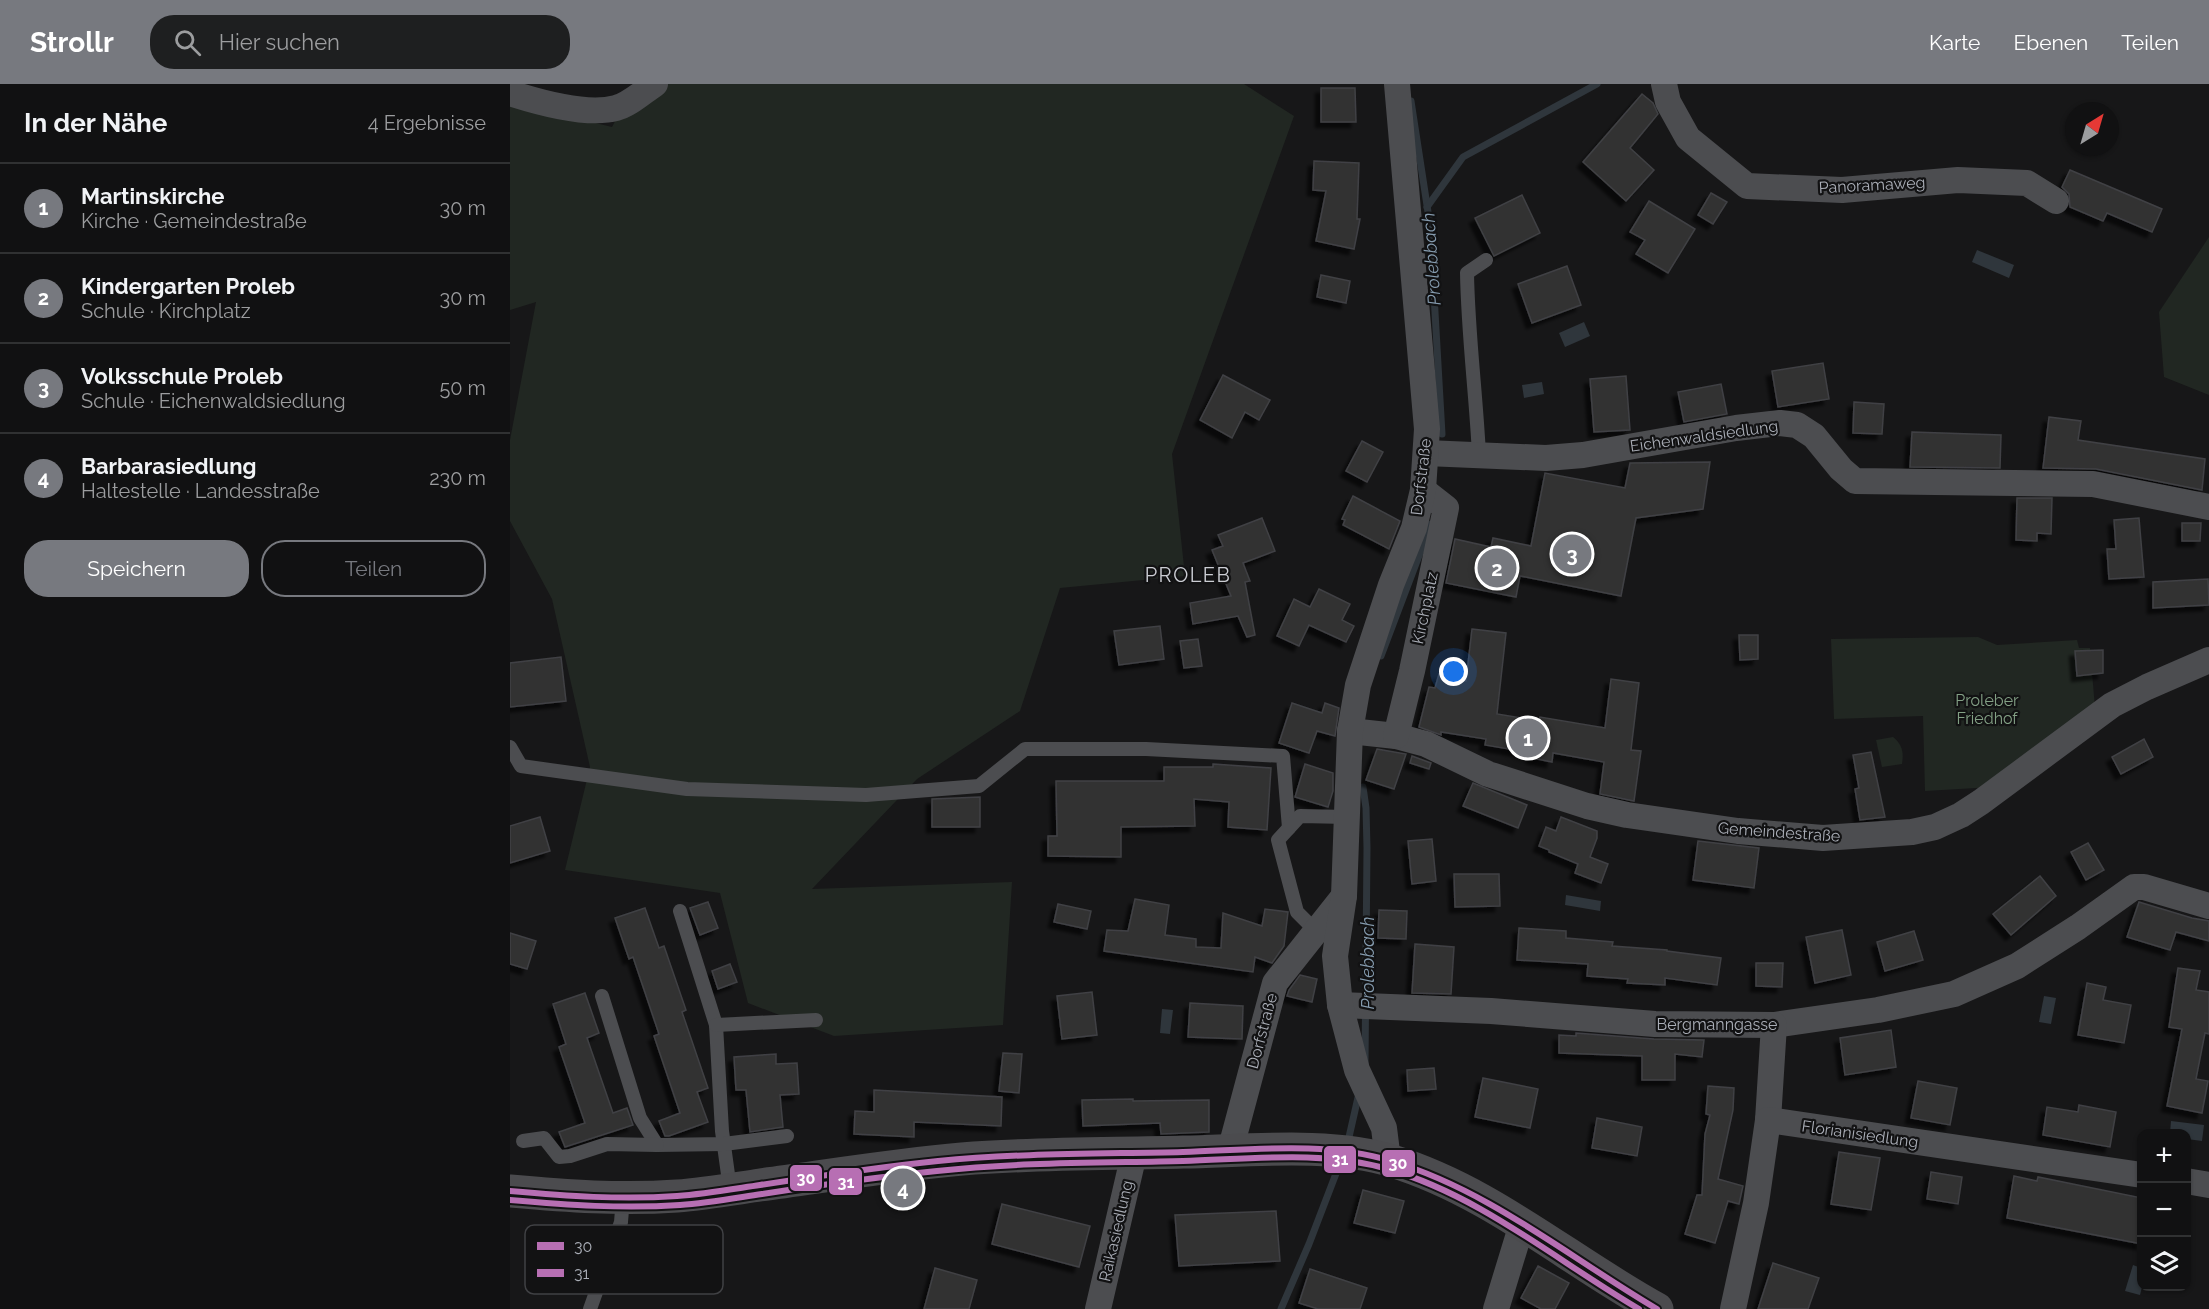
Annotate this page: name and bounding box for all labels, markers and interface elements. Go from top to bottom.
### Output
search box [150,15,570,69]
text: Strollr [30,26,114,59]
icon: search [171,26,204,59]
text: Hier suchen [219,29,340,55]
text: Karte [1929,30,1980,55]
text: Ebenen [2013,30,2088,55]
text: Teilen [2121,30,2179,55]
north arrow [2065,102,2119,156]
text: In der Nähe [24,108,167,138]
text: 4 Ergebnisse [368,111,486,135]
street label: Panoramaweg [1818,173,1926,197]
text: Martinskirche [81,183,224,209]
text: 1 [39,196,48,220]
text: 30 m [440,196,486,220]
text: Kirche · Gemeindestraße [81,209,307,233]
water label: Prolebbach [1417,212,1445,306]
text: Kindergarten Proleb [81,273,295,299]
text: 2 [38,286,49,310]
text: 30 m [440,286,486,310]
text: Schule · Kirchplatz [81,299,251,323]
text: Volksschule Proleb [81,363,283,389]
text: 3 [38,376,49,400]
text: 50 m [439,376,486,400]
text: Schule · Eichenwaldsiedlung [81,389,346,413]
street label: Eichenwaldsiedlung [1629,416,1779,456]
street label: Dorfstraße [1407,437,1435,517]
text: Barbarasiedlung [81,453,256,479]
text: 4 [38,466,49,490]
text: 230 m [429,466,486,490]
text: Haltestelle · Landesstraße [81,479,320,503]
pin: 3 [1552,532,1592,576]
button: Speichern [24,540,249,597]
button: Teilen [261,540,486,597]
pin: 2 [1478,546,1516,590]
district label: PROLEB [1145,563,1231,587]
street label: Kirchplatz [1408,570,1442,646]
your location [1439,657,1468,686]
park label: Proleber Friedhof [1955,691,2019,728]
pin: 1 [1508,716,1548,760]
street label: Gemeindestraße [1717,818,1841,846]
water label: Prolebbach [1357,917,1378,1009]
street label: Dorfstraße [1243,991,1281,1071]
street label: Bergmanngasse [1657,1015,1777,1034]
street label: Florianisiedlung [1800,1116,1920,1152]
map controls [2137,1129,2191,1291]
button: + [2137,1129,2191,1183]
line badge: 31 [1323,1145,1357,1174]
line badge: 30 [1381,1149,1416,1178]
text: 31 [1332,1150,1349,1169]
text: 30 [1389,1154,1408,1173]
line badge: 30 [789,1164,823,1192]
pin: 4 [884,1166,922,1210]
line badge: 31 [828,1167,863,1196]
text: 30 [797,1169,816,1188]
text: 31 [838,1173,855,1192]
street label: Raikasiedlung [1095,1179,1137,1283]
button: − [2137,1183,2191,1237]
legend [525,1225,723,1294]
text: 30 [574,1237,592,1256]
button: layers [2137,1237,2191,1291]
text: 31 [574,1264,590,1283]

